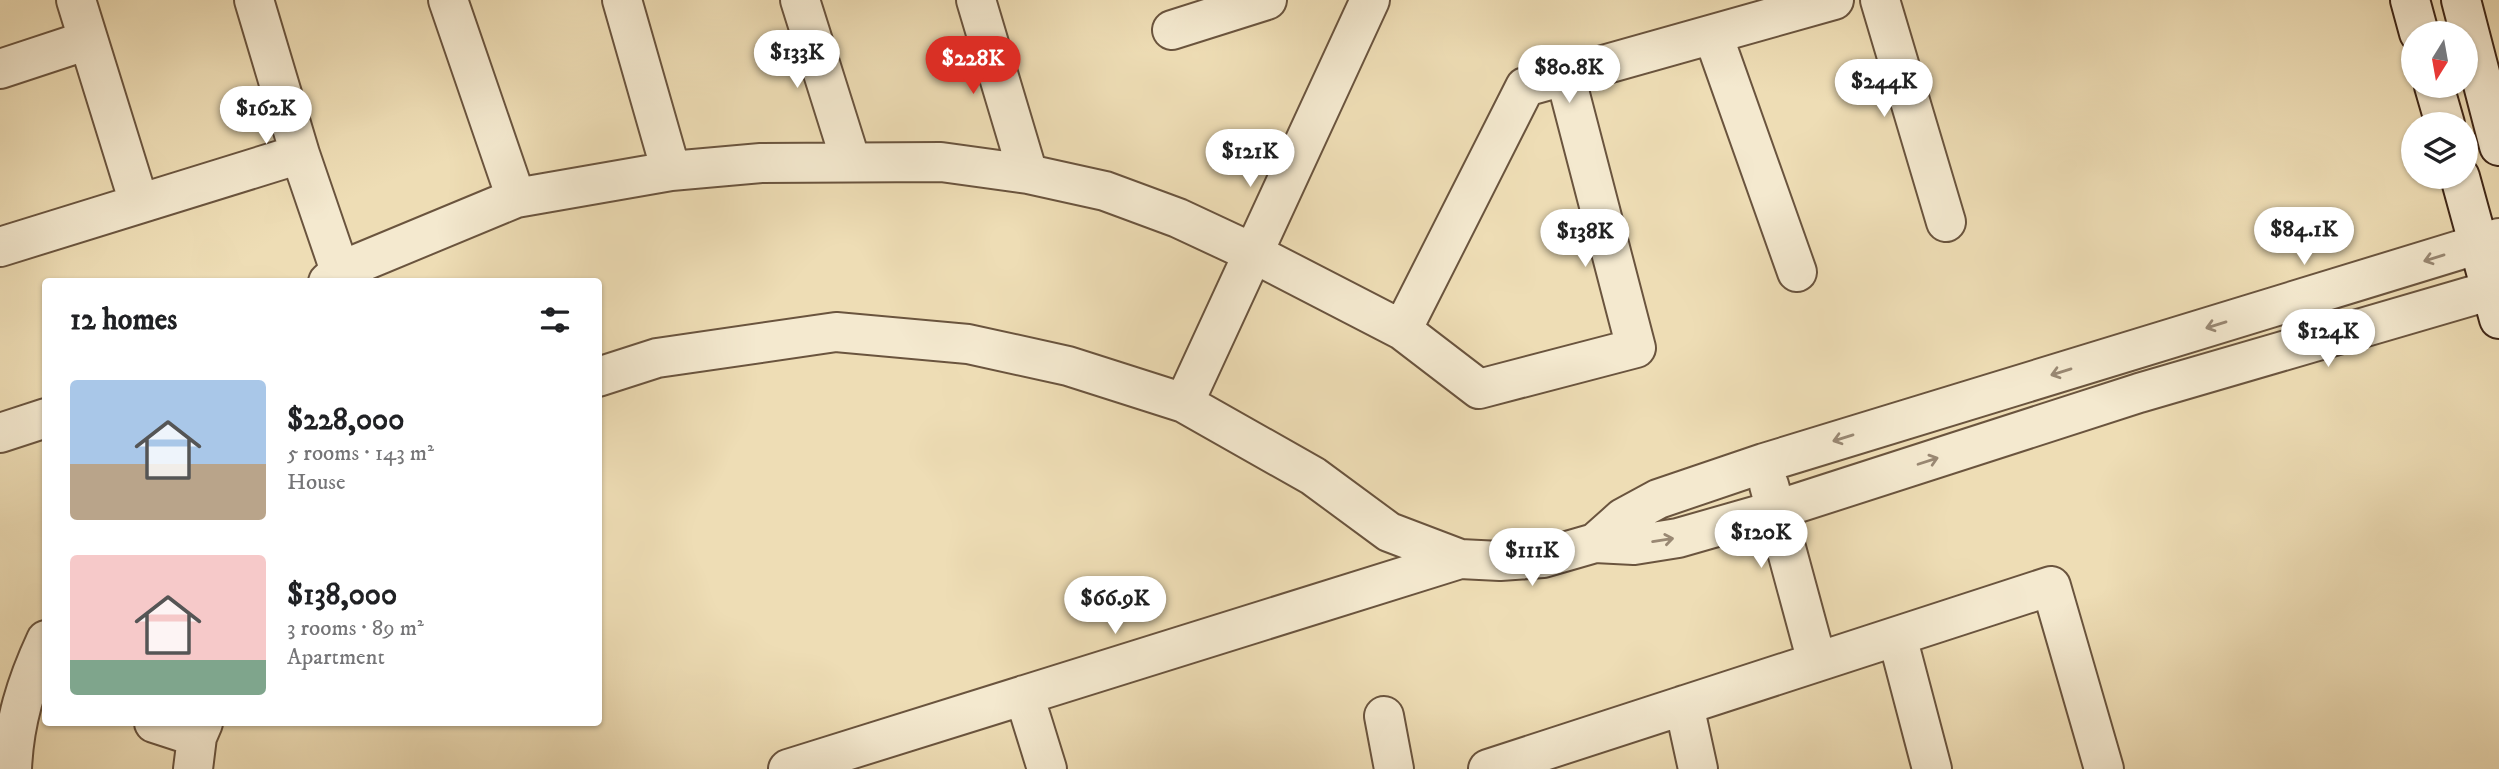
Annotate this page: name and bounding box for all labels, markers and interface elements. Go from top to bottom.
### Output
north arrow [2401,21,2478,98]
map controls [2401,21,2478,189]
pin: $133K [748,31,846,90]
pin: $228K [924,36,1022,96]
text: $133K [770,38,824,67]
text: $228K [942,44,1004,73]
pin: $80.8K [1512,46,1626,105]
text: $80.8K [1534,53,1604,82]
pin: $244K [1835,60,1933,119]
text: $244K [1851,67,1917,96]
pin: $162K [217,86,315,146]
text: $162K [236,94,296,123]
button: layers [2401,112,2478,189]
pin: $121K [1201,130,1299,189]
text: $121K [1222,137,1278,166]
pin: $84.1K [2247,208,2361,267]
pin: $138K [1536,210,1634,269]
text: $84.1K [2270,215,2338,244]
text: $138K [1556,217,1614,246]
one-way arrow [2423,253,2445,266]
icon: filters [536,301,574,339]
text: 12 homes [70,302,177,339]
pin: $124K [2279,310,2377,369]
text: $124K [2297,317,2359,346]
one-way arrow [2206,320,2228,332]
one-way arrow [2050,367,2072,380]
text: $228,000 [287,402,404,439]
icon: home [126,408,210,492]
one-way arrow [1833,433,1855,446]
text: 5 rooms · 143 m² [287,439,434,468]
one-way arrow [1916,454,1938,466]
text: House [287,468,345,497]
pin: $120K [1712,510,1810,570]
text: $120K [1731,518,1791,547]
pin: $111K [1483,528,1581,588]
one-way arrow [1651,534,1674,547]
text: $111K [1505,536,1559,565]
pin: $66.9K [1058,576,1172,636]
text: $138,000 [287,577,397,614]
icon: home [126,583,210,667]
text: $66.9K [1080,584,1150,613]
text: 3 rooms · 89 m² [287,614,424,643]
text: Apartment [287,643,385,672]

